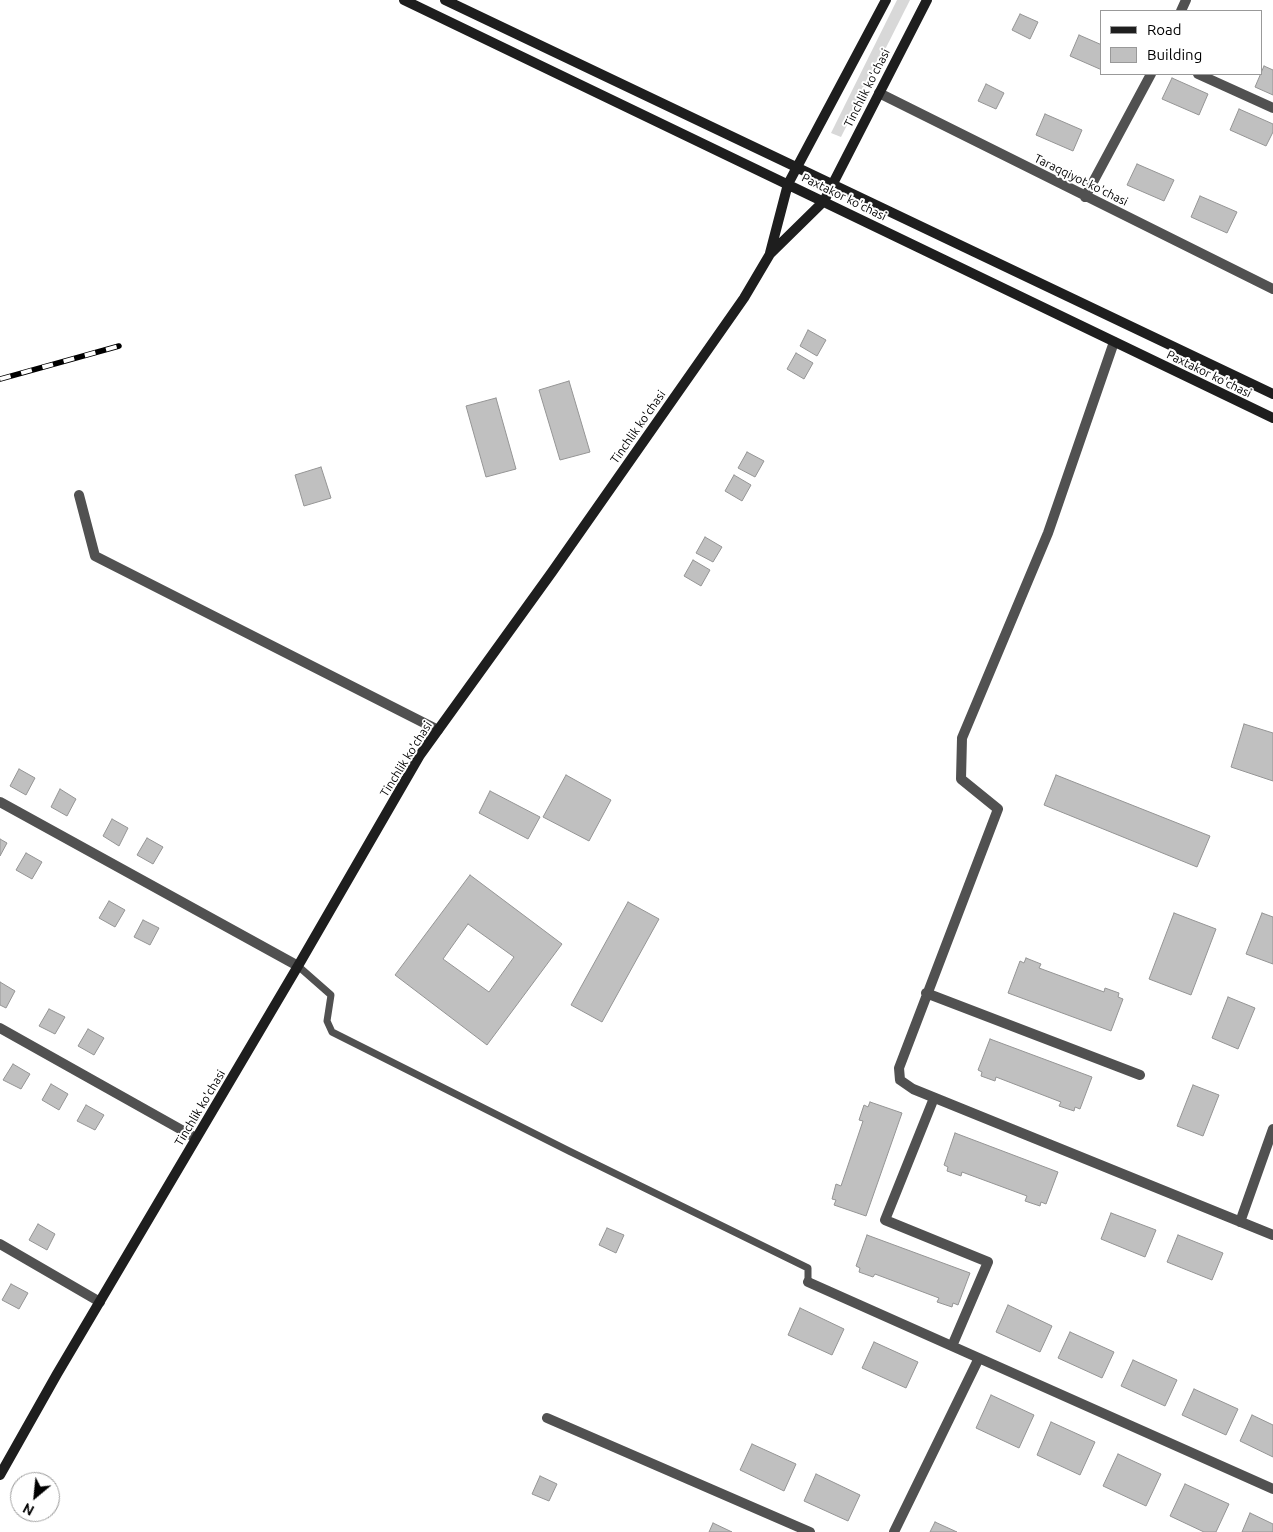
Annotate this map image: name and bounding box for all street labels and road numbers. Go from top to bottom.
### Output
street label: Tinchlik ko'chasi [841,46,893,130]
street label: Taraqqiyot ko'chasi [1032,151,1130,209]
street label: Paxtakor ko'chasi [799,170,889,224]
street label: Paxtakor ko'chasi [1164,347,1254,401]
street label: Tinchlik ko'chasi [607,388,669,466]
street label: Tinchlik ko'chasi [377,719,435,799]
street label: Tinchlik ko'chasi [172,1067,228,1149]

